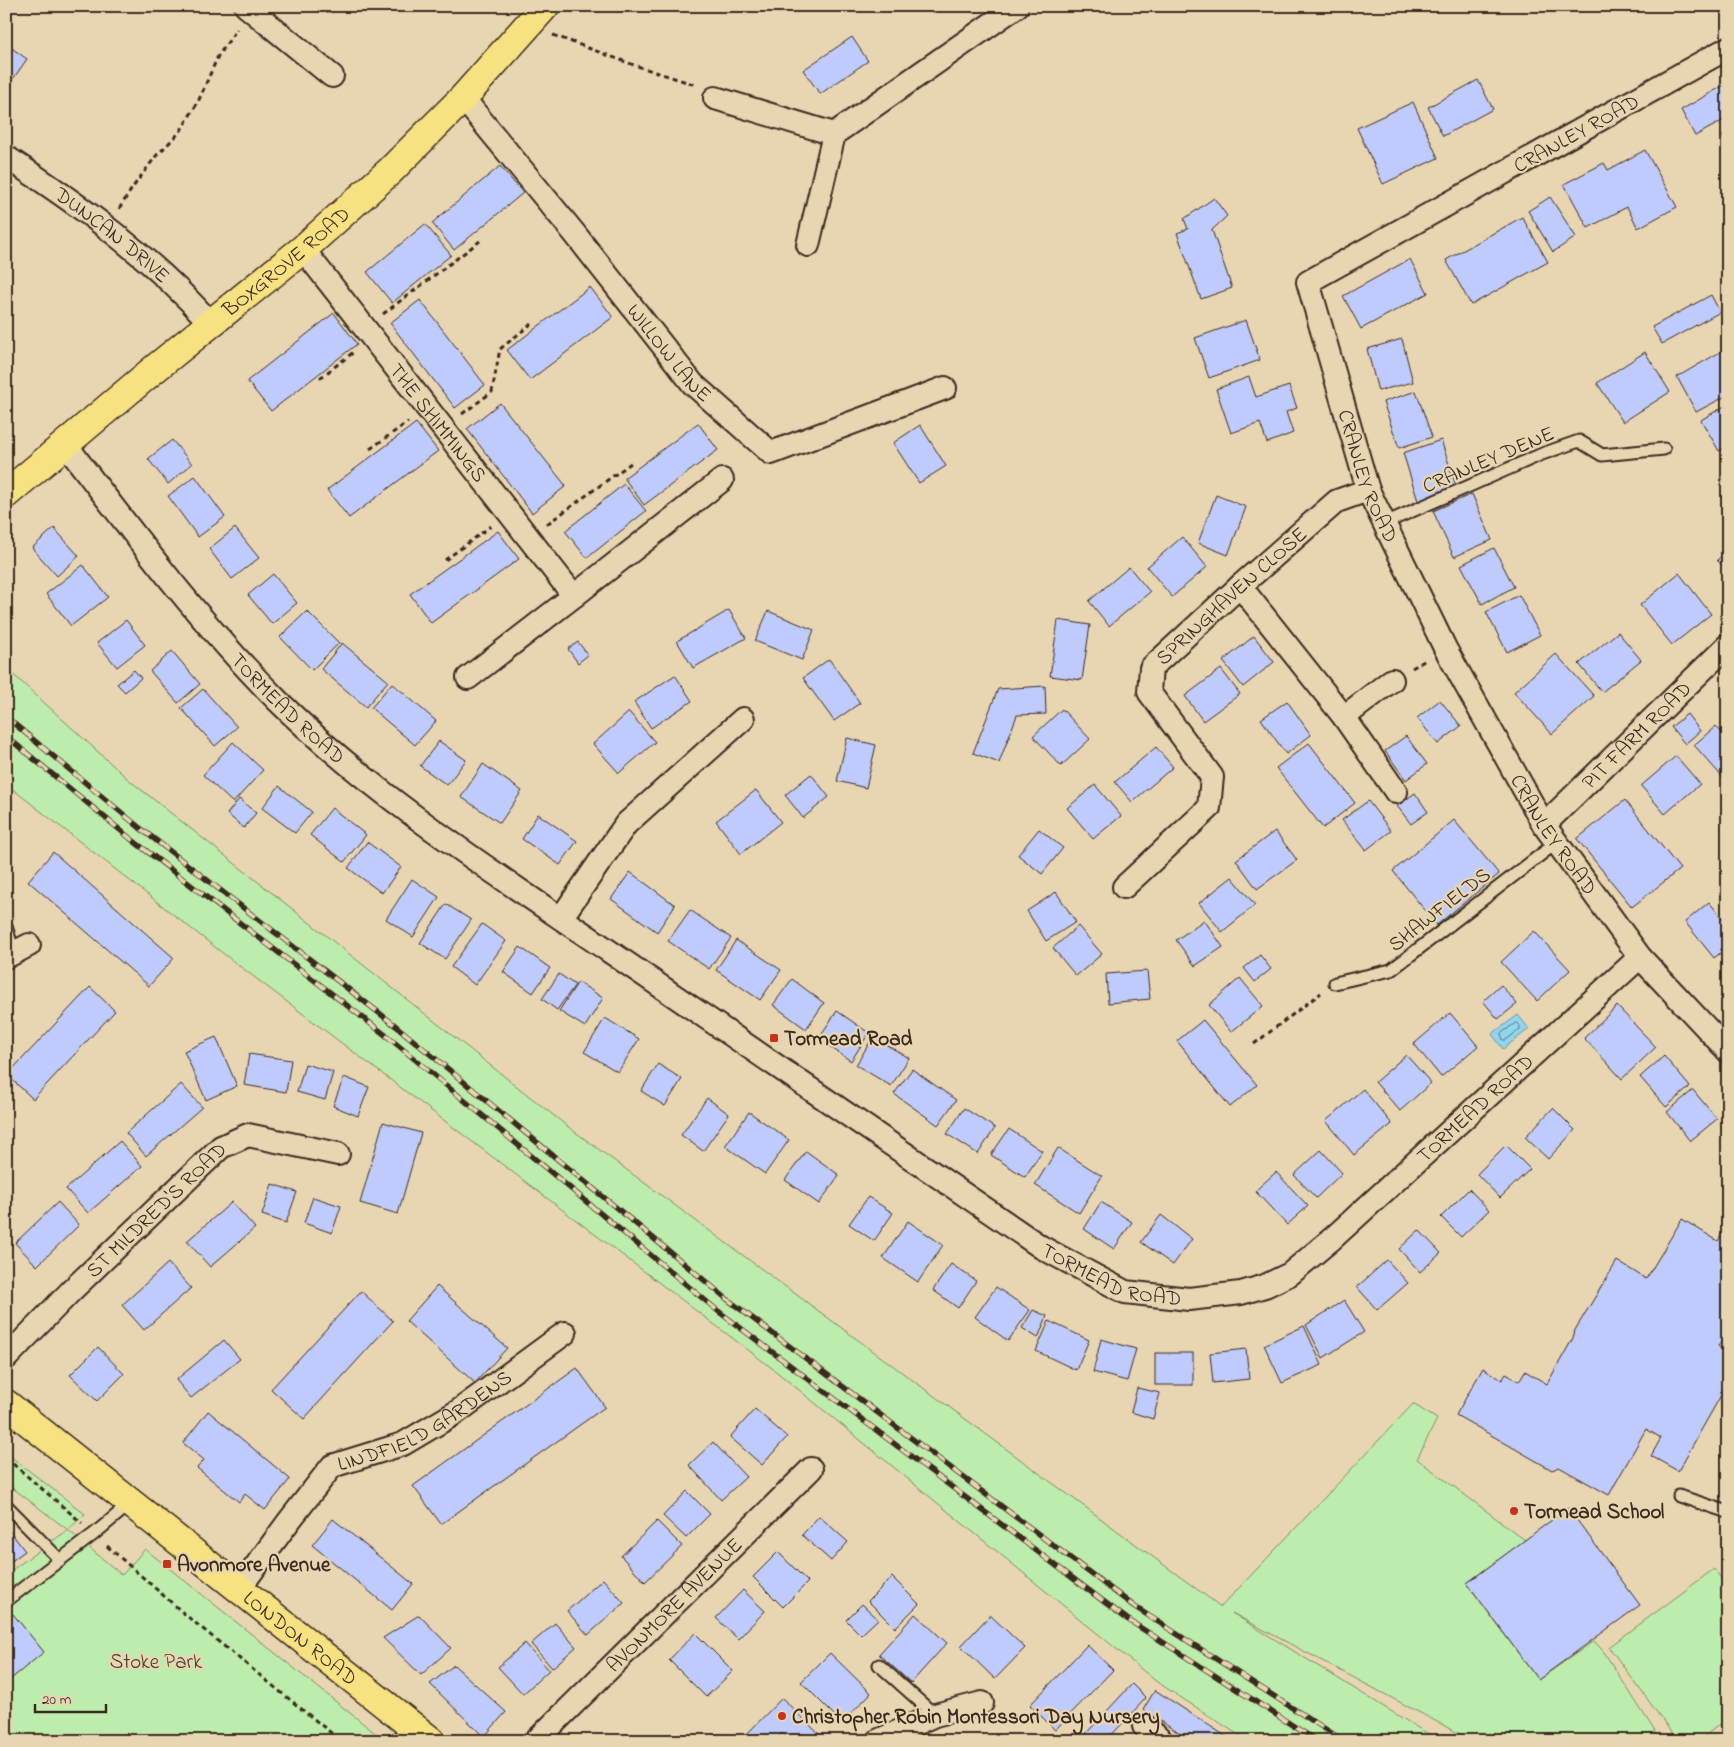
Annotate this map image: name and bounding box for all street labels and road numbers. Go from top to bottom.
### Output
street label: CRANLEY ROAD [1509,88,1645,182]
street label: DUNCAN DRIVE [47,180,176,291]
street label: BOXGROVE ROAD [216,201,358,326]
street label: WILLOW LANE [618,298,717,411]
street label: THE SHIMMINGS [381,358,493,490]
street label: CRANLEY ROAD [1329,407,1404,548]
street label: CRANLEY DENE [1418,420,1559,502]
street label: SPRINGHAVEN CLOSE [1150,521,1315,673]
street label: TORMEAD ROAD [223,647,351,772]
street label: PIT FARM ROAD [1576,675,1699,797]
street label: CRANLEY ROAD [1501,769,1603,902]
street label: SHAWFIELDS [1383,861,1498,960]
street label: TORMEAD ROAD [1411,1048,1541,1171]
street label: ST MILDRED'S ROAD [80,1136,234,1286]
street label: TORMEAD ROAD [1035,1237,1183,1315]
street label: LINDFIELD GARDENS [334,1364,519,1480]
street label: AVONMORE AVENUE [600,1532,750,1680]
street label: LONDON ROAD [236,1584,363,1694]

